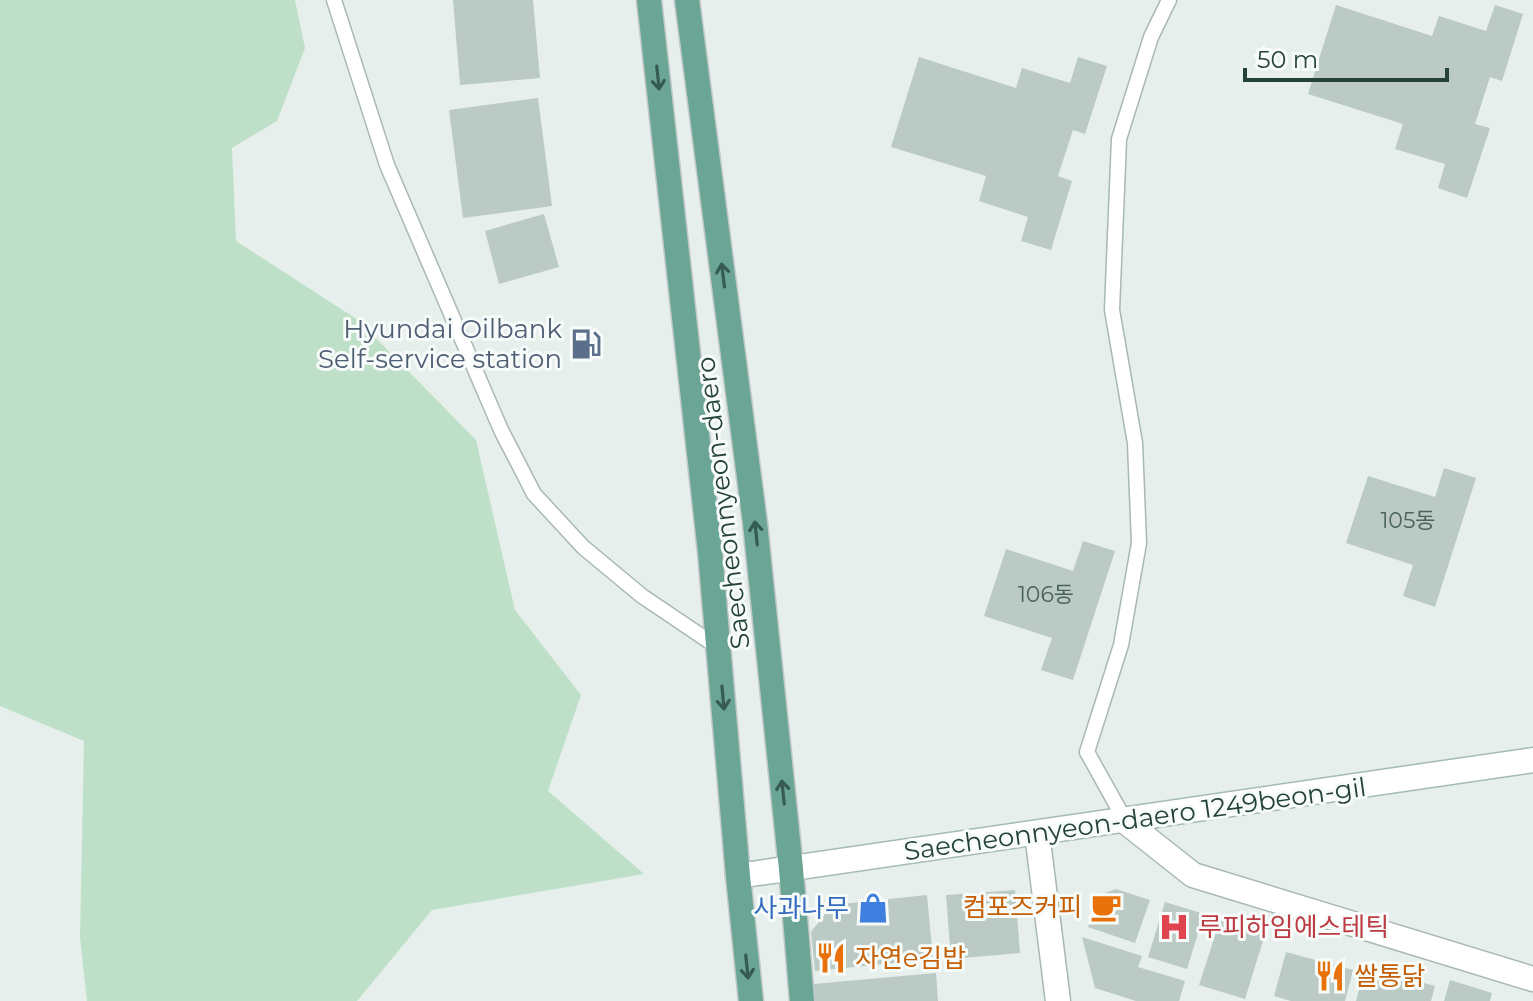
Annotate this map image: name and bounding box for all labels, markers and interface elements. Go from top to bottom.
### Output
scale bar [1245,32,1447,82]
text: 50 m [1257,45,1318,74]
one-way arrow [650,64,665,90]
one-way arrow [715,263,730,288]
place label: Hyundai Oilbank Self-service station [318,313,562,375]
fuel station icon: Hyundai Oilbank Self-service station [569,327,603,361]
street label: Saecheonnyeon-daero [689,355,757,651]
house number: 105동 [1380,507,1436,534]
one-way arrow [749,520,764,547]
house number: 106동 [1018,581,1074,608]
one-way arrow [716,684,731,711]
street label: Saecheonnyeon-daero 1249beon-gil [902,771,1368,867]
one-way arrow [776,779,791,806]
cafe icon: 컴포즈커피 [1089,890,1123,924]
shop icon: 사과나무 [856,891,890,925]
place label: 컴포즈커피 [962,891,1082,923]
place label: 사과나무 [753,892,849,924]
hospital icon: 루피하임에스테틱 [1157,910,1191,944]
place label: 루피하임에스테틱 [1198,911,1389,943]
restaurant icon: 자연e김밥 [814,941,848,975]
place label: 자연e김밥 [855,942,966,974]
one-way arrow [740,953,755,979]
restaurant icon: 쌀통닭 [1313,959,1347,993]
place label: 쌀통닭 [1354,960,1426,992]

